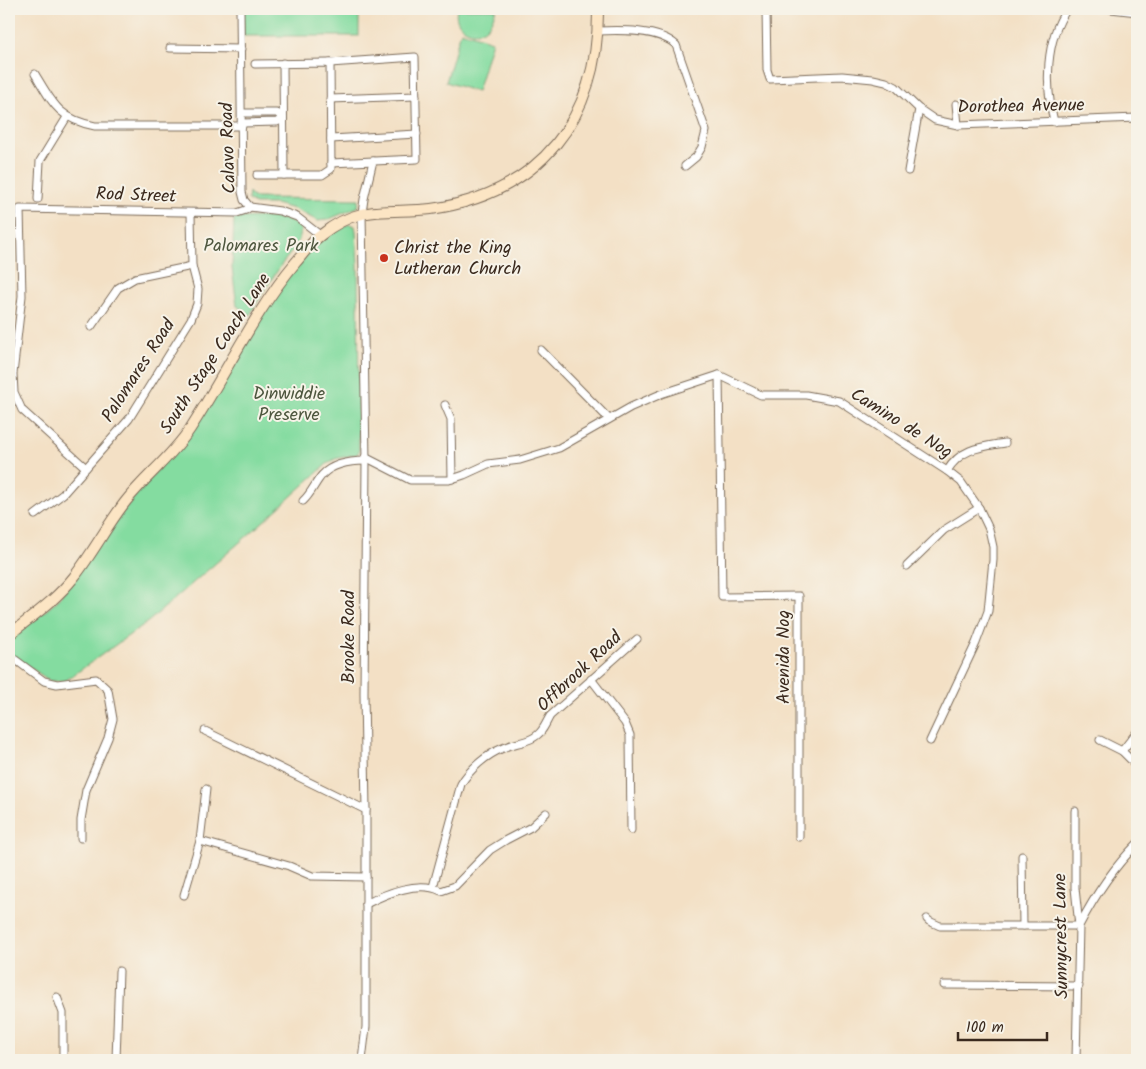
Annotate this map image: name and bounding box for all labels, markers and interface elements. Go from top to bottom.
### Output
street label: Dorothea Avenue [957,91,1085,123]
street label: Calavo Road [213,101,245,194]
street label: Rod Street [95,180,178,212]
park label: Palomares Park [203,232,319,261]
place label: Christ the King Lutheran Church [394,234,521,284]
marker: Christ the King Lutheran Church [378,252,390,264]
street label: South Stage Coach Lane [153,268,279,440]
street label: Palomares Road [95,313,184,429]
park label: Dinwiddie Preserve [253,380,325,430]
street label: Camino de Nog [844,381,958,467]
street label: Brooke Road [335,589,364,684]
street label: Avenida Nog [770,610,799,704]
street label: Offbrook Road [531,624,630,719]
street label: Sunnycrest Lane [1046,873,1078,999]
scale bar [958,1009,1047,1041]
text: 100 m [966,1016,1004,1040]

